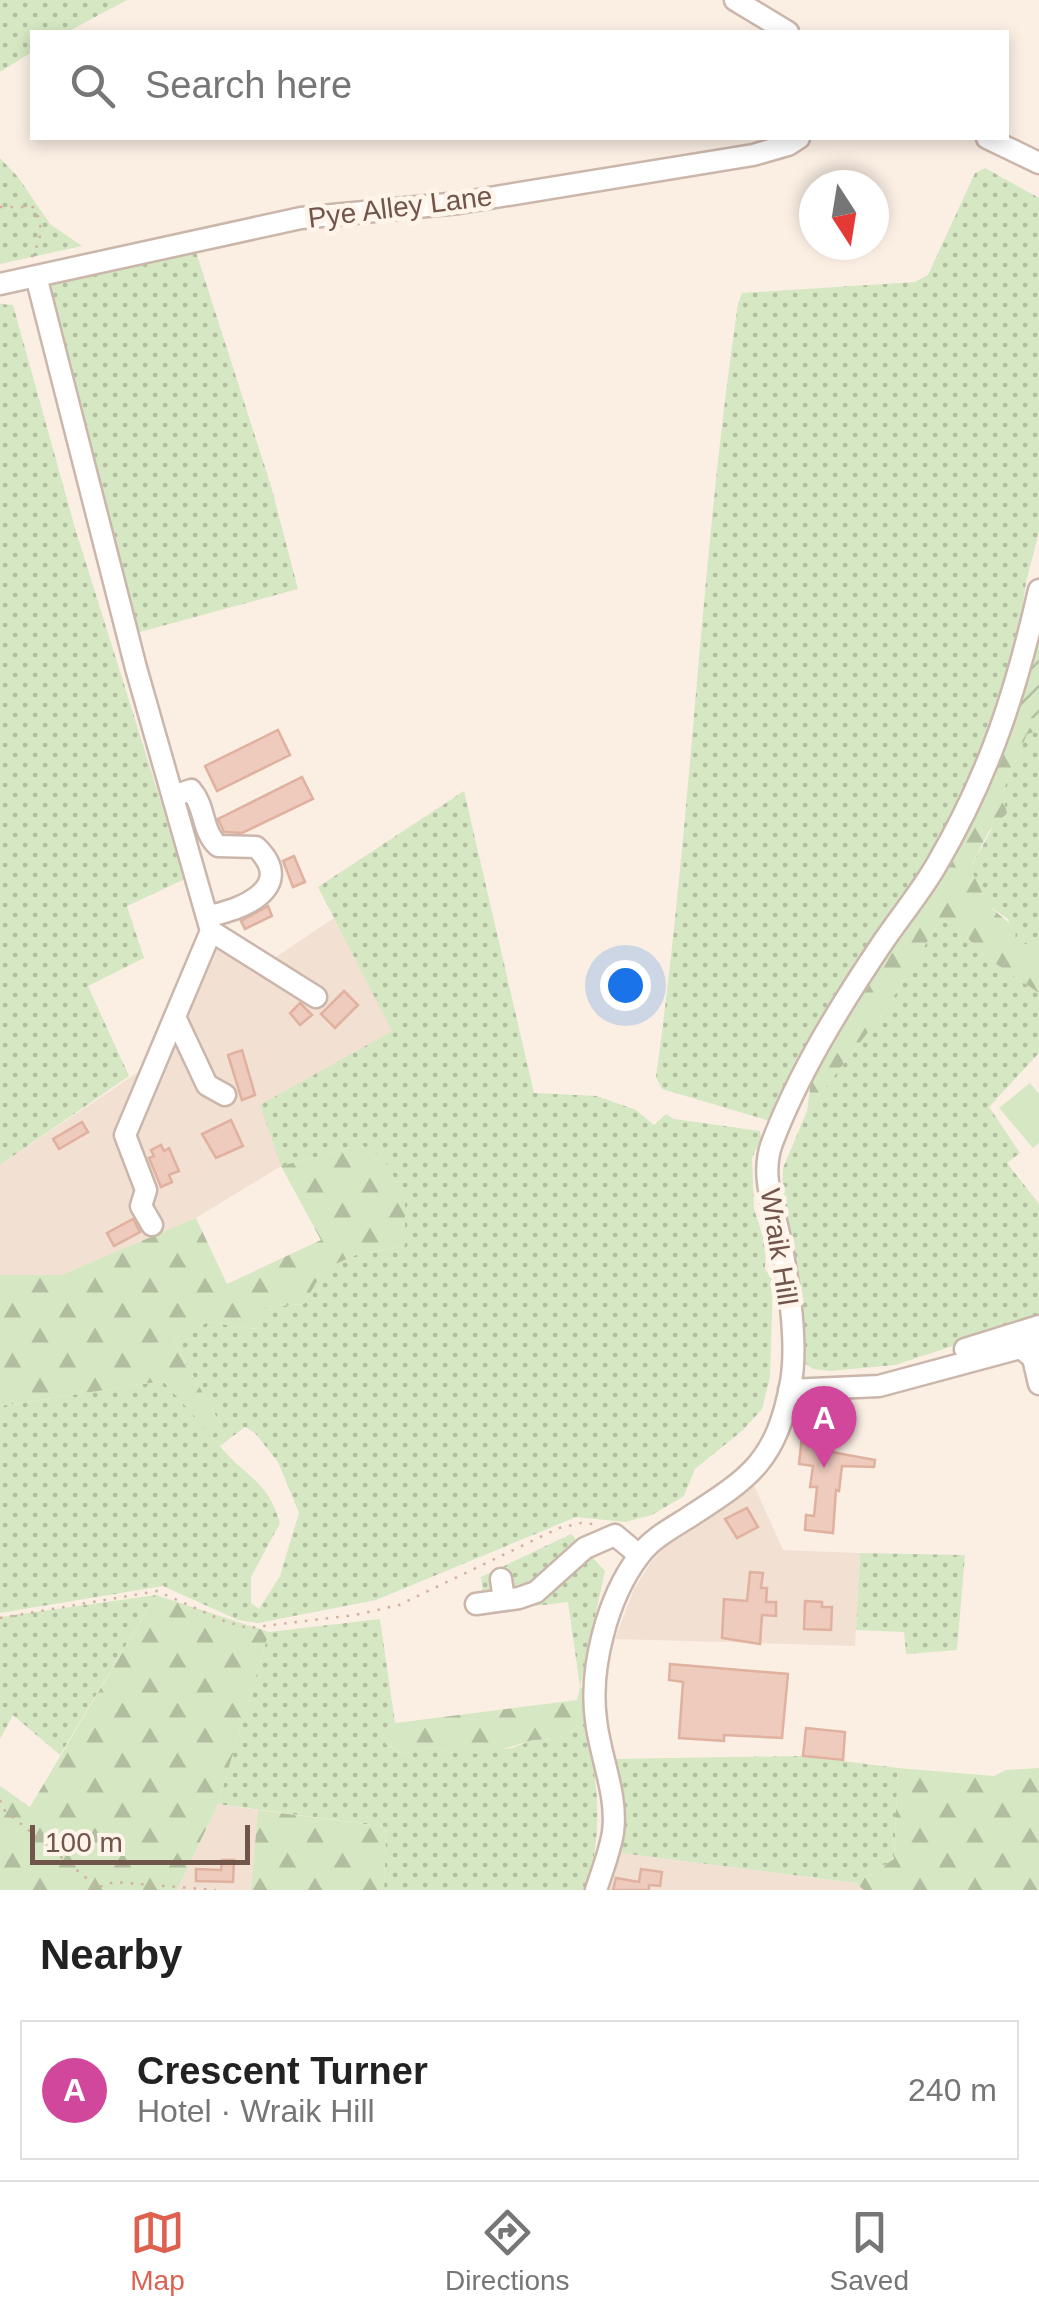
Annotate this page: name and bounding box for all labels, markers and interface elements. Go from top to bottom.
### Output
search box [30,30,1009,140]
icon: search [65,58,120,113]
text: Search here [145,64,352,106]
north arrow [799,170,889,260]
street label: Pye Alley Lane [306,180,494,234]
your location [600,960,651,1011]
street label: Wraik Hill [754,1186,804,1308]
pin: A [792,1386,856,1468]
scale bar [30,1820,250,1864]
text: 100 m [45,1827,123,1858]
text: Nearby [40,1931,182,1978]
text: Crescent Turner [137,2050,428,2092]
text: A [63,2072,86,2108]
text: 240 m [908,2072,997,2108]
text: Hotel · Wraik Hill [137,2093,375,2129]
tab: Map [130,2205,185,2297]
tab: Directions [445,2205,570,2297]
tab: Saved [830,2205,909,2297]

